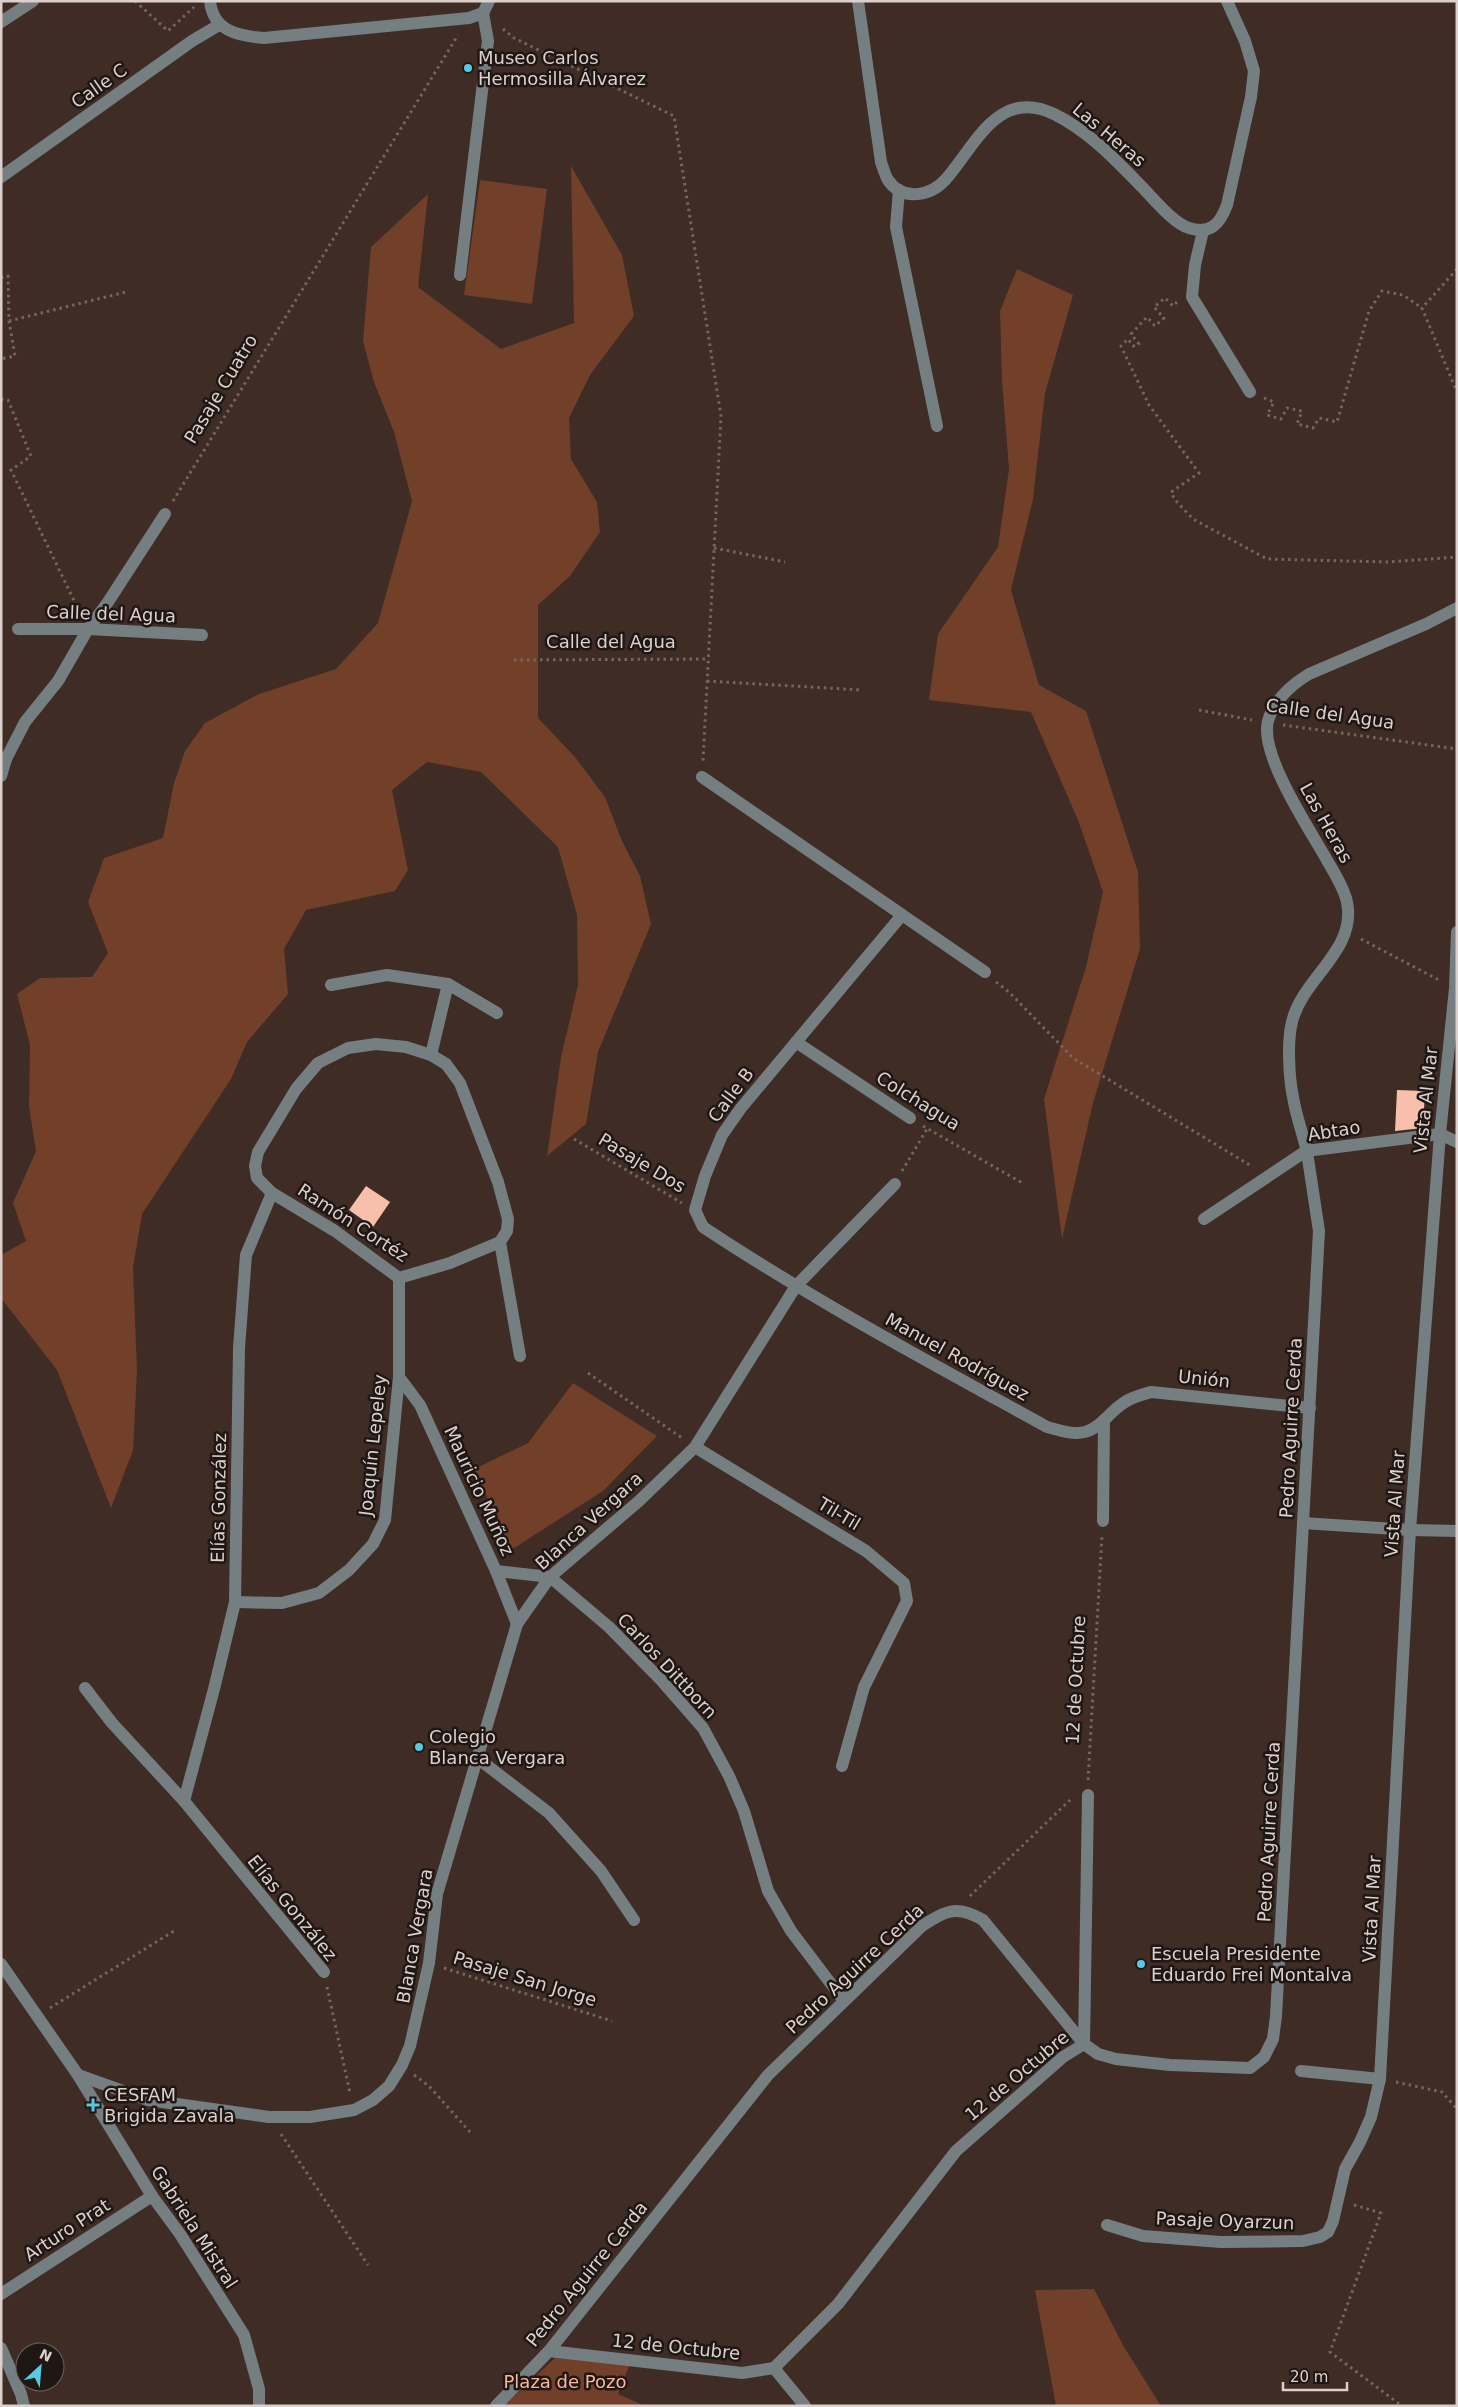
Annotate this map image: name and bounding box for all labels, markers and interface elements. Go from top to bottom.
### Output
place label: Museo Carlos Hermosilla Álvarez [478,47,646,89]
street label: Calle C [67,59,131,112]
marker: Museo Carlos Hermosilla Álvarez [462,62,474,74]
street label: Las Heras [1069,98,1150,171]
street label: Pasaje Cuatro [180,330,261,447]
street label: Calle del Agua [46,601,176,626]
street label: Calle del Agua [546,631,676,652]
street label: Calle del Agua [1264,694,1396,733]
street label: Las Heras [1296,779,1357,867]
street label: Vista Al Mar [1409,1045,1442,1154]
street label: Calle B [703,1063,758,1126]
street label: Colchagua [873,1067,964,1135]
street label: Abtao [1306,1116,1362,1145]
street label: Pasaje Dos [595,1128,689,1197]
street label: Ramón Cortéz [294,1179,412,1266]
street label: Manuel Rodríguez [882,1308,1033,1405]
street label: Pedro Aguirre Cerda [1275,1337,1306,1519]
street label: Unión [1177,1365,1231,1392]
street label: Joaquín Lepeley [355,1373,390,1518]
street label: Mauricio Muñoz [440,1423,519,1559]
street label: Elías González [207,1433,230,1563]
street label: Vista Al Mar [1380,1449,1409,1558]
street label: Blanca Vergara [531,1467,646,1574]
street label: Til-Til [813,1492,864,1534]
street label: Carlos Dittborn [613,1609,721,1723]
street label: 12 de Octubre [1062,1615,1089,1745]
place label: Colegio Blanca Vergara [429,1726,565,1768]
marker: Colegio Blanca Vergara [413,1741,425,1753]
street label: Pedro Aguirre Cerda [1253,1741,1284,1923]
street label: Elías González [243,1851,341,1965]
street label: Vista Al Mar [1358,1854,1385,1963]
street label: Blanca Vergara [392,1867,437,2005]
street label: Pedro Aguirre Cerda [781,1899,928,2038]
place label: Escuela Presidente Eduardo Frei Montalva [1151,1943,1352,1985]
street label: Pasaje San Jorge [451,1947,599,2010]
marker: Escuela Presidente Eduardo Frei Montalva [1135,1958,1147,1970]
street label: 12 de Octubre [961,2026,1073,2125]
place label: CESFAM Brigida Zavala [104,2084,234,2126]
marker: CESFAM Brigida Zavala [86,2098,100,2112]
street label: Gabriela Mistral [147,2161,242,2292]
street label: Arturo Prat [20,2194,114,2265]
street label: Pedro Aguirre Cerda [522,2197,652,2350]
street label: Pasaje Oyarzun [1155,2208,1295,2233]
street label: 12 de Octubre [611,2329,741,2364]
north arrow [15,2342,65,2392]
text: N [37,2346,54,2365]
scale bar [1283,2360,1347,2392]
text: 20 m [1290,2368,1328,2386]
park label: Plaza de Pozo [504,2371,627,2392]

